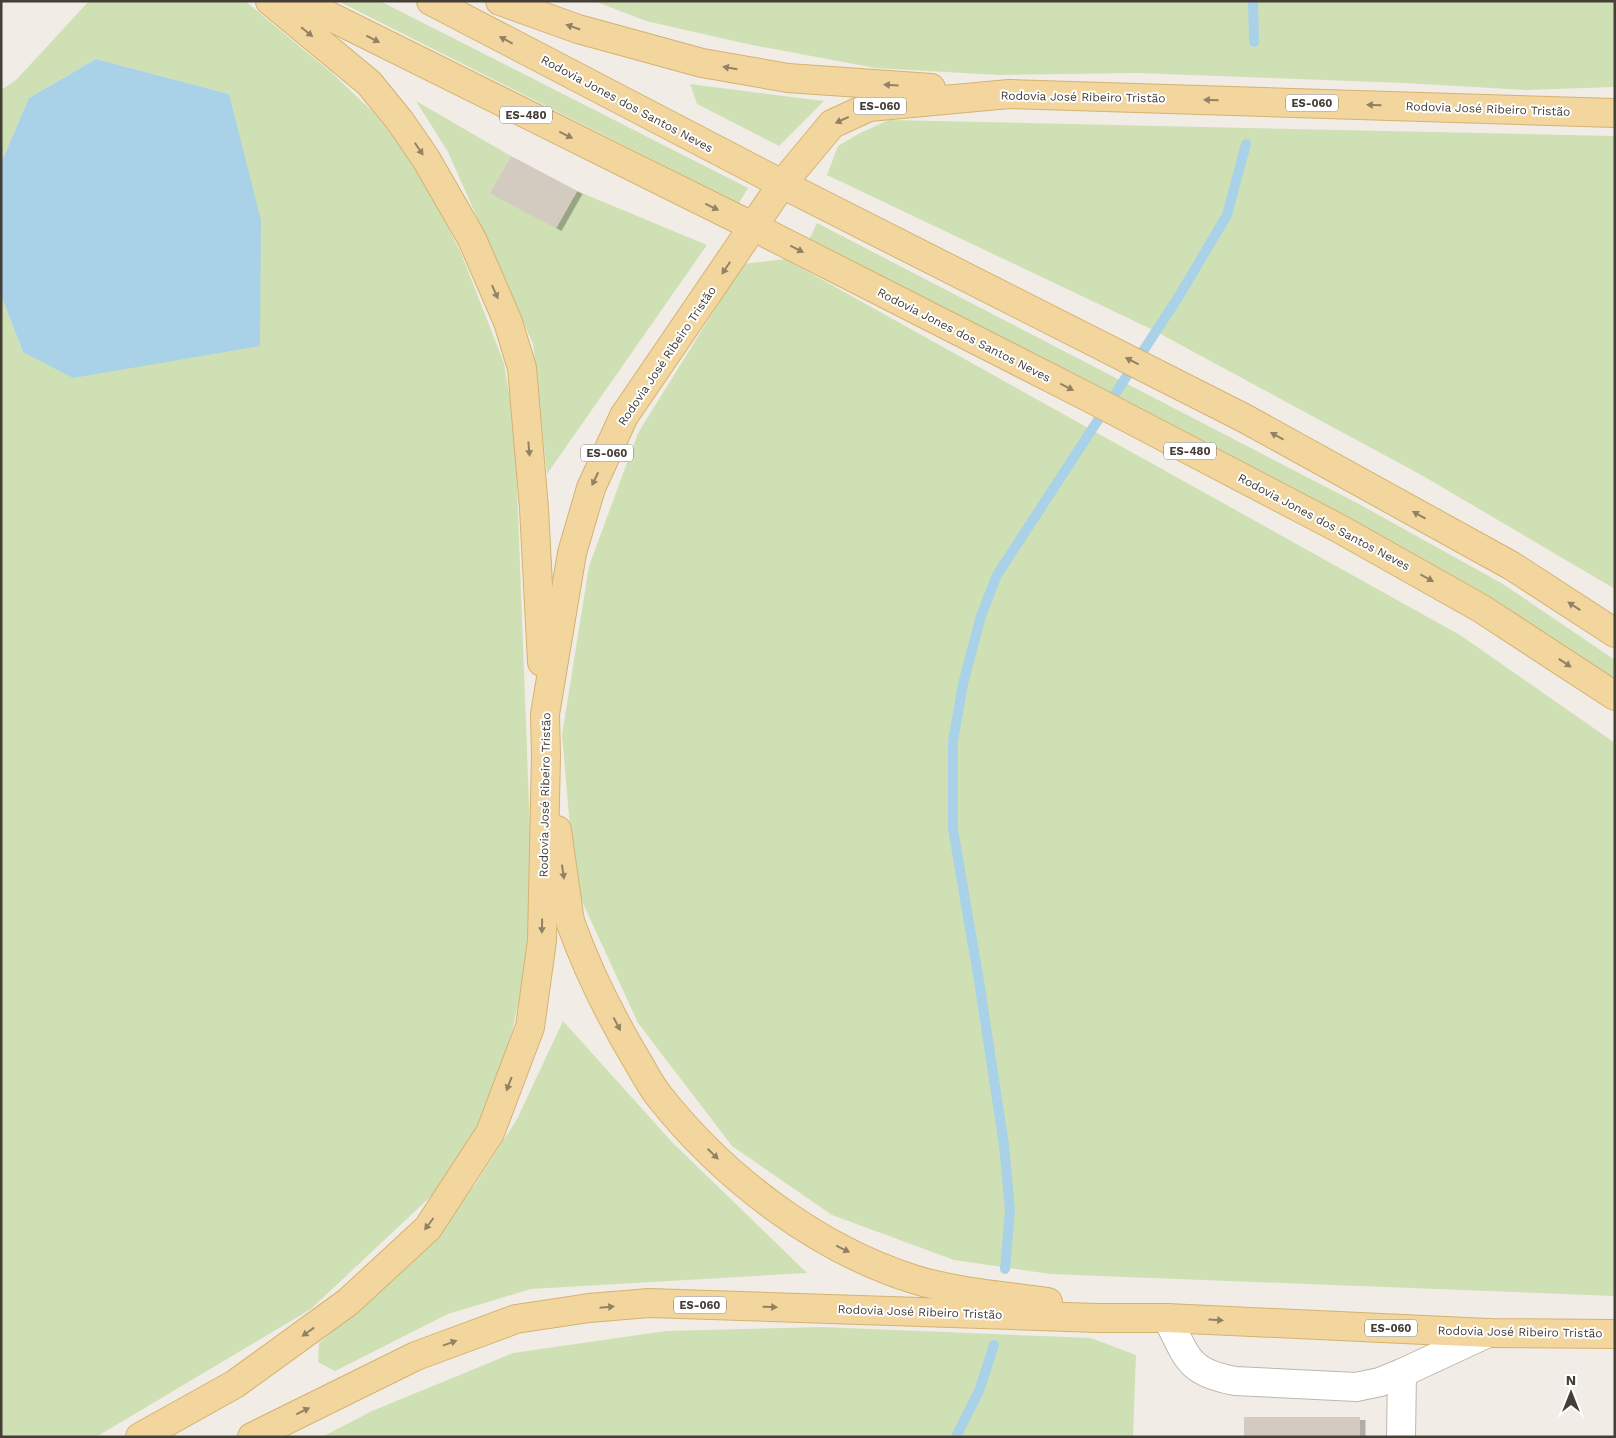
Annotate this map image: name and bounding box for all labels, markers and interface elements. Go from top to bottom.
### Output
one-way arrow [565,23,580,30]
one-way arrow [300,27,313,38]
one-way arrow [366,35,380,43]
one-way arrow [499,36,513,44]
street label: Rodovia Jones dos Santos Neves [539,53,715,155]
one-way arrow [721,63,737,71]
one-way arrow [883,81,899,89]
street label: Rodovia José Ribeiro Tristão [1000,89,1166,105]
road number: ES-060 [1286,95,1338,112]
one-way arrow [1203,96,1219,104]
road number: ES-060 [854,98,906,114]
street label: Rodovia José Ribeiro Tristão [1405,99,1571,119]
one-way arrow [1365,101,1381,109]
road number: ES-480 [500,106,552,124]
one-way arrow [835,116,849,124]
one-way arrow [559,131,573,139]
one-way arrow [414,142,424,155]
one-way arrow [705,203,719,211]
one-way arrow [790,245,804,253]
one-way arrow [721,261,731,274]
street label: Rodovia José Ribeiro Tristão [615,284,719,428]
one-way arrow [491,285,499,299]
street label: Rodovia Jones dos Santos Neves [875,285,1053,385]
one-way arrow [1125,357,1140,365]
one-way arrow [1060,383,1074,391]
one-way arrow [1269,432,1284,440]
one-way arrow [525,442,533,458]
road number: ES-480 [1164,442,1216,460]
road number: ES-060 [581,444,633,462]
street label: Rodovia Jones dos Santos Neves [1236,471,1412,573]
one-way arrow [591,472,599,487]
one-way arrow [1411,511,1426,519]
one-way arrow [1420,573,1433,582]
one-way arrow [1567,601,1580,611]
one-way arrow [1558,658,1572,668]
street label: Rodovia José Ribeiro Tristão [537,712,553,878]
one-way arrow [559,865,567,881]
one-way arrow [538,918,546,934]
one-way arrow [613,1017,621,1031]
one-way arrow [505,1077,513,1092]
one-way arrow [707,1148,719,1160]
one-way arrow [424,1218,435,1231]
one-way arrow [836,1245,851,1254]
road number: ES-060 [674,1296,726,1314]
street label: Rodovia José Ribeiro Tristão [837,1302,1003,1322]
one-way arrow [600,1303,616,1311]
one-way arrow [762,1304,778,1312]
one-way arrow [1208,1317,1224,1325]
road number: ES-060 [1365,1320,1417,1336]
street label: Rodovia José Ribeiro Tristão [1437,1324,1603,1340]
one-way arrow [302,1326,315,1337]
one-way arrow [443,1339,458,1347]
north arrow [1546,1368,1596,1418]
text: N [1566,1372,1576,1388]
one-way arrow [295,1407,310,1416]

